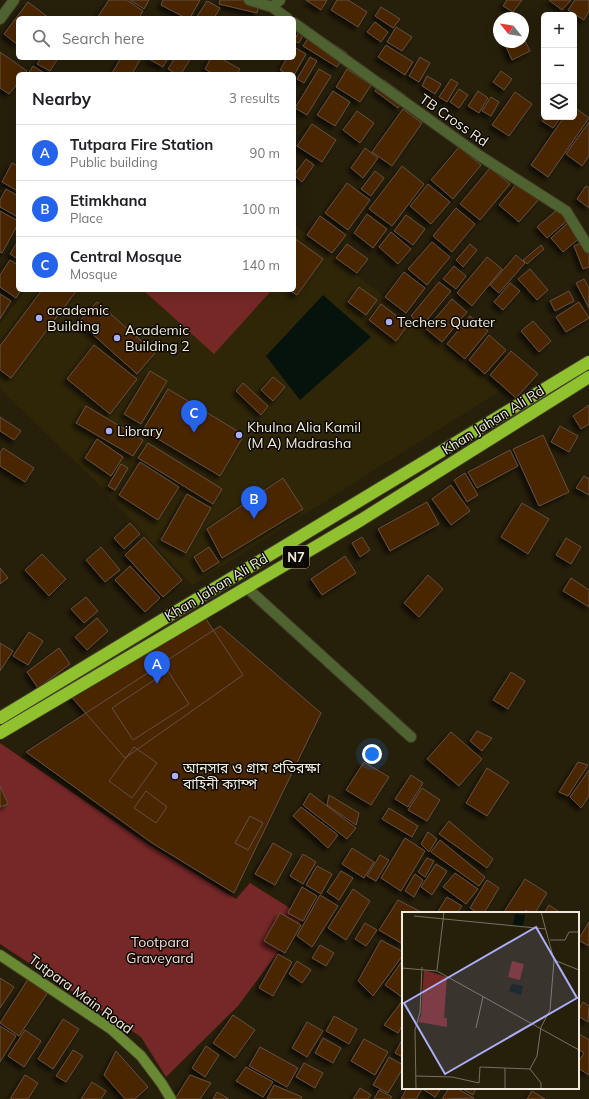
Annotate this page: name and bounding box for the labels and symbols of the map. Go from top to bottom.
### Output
north arrow [493,12,529,48]
street label: TB Cross Rd [416,90,492,150]
place label: academic Building [47,301,109,335]
marker: academic Building [34,313,44,323]
place label: Techers Quater [397,313,496,331]
marker: Techers Quater [384,317,394,327]
place label: Academic Building 2 [125,321,190,355]
marker: Academic Building 2 [112,333,122,343]
street label: Khan Jahan Ali Rd [438,381,548,459]
pin: C [181,400,207,433]
place label: Khulna Alia Kamil (M A) Madrasha [247,418,361,452]
place label: Library [117,422,163,440]
marker: Library [104,426,114,436]
marker: Khulna Alia Kamil (M A) Madrasha [234,430,244,440]
pin: B [241,486,267,519]
road number: N7 [283,546,309,568]
street label: Khan Jahan Ali Rd [161,549,271,625]
pin: A [144,651,170,684]
your location [362,744,382,764]
place label: আনসার ও গ্রাম প্রতিরক্ষা বাহিনী ক্যাম্প [182,759,320,793]
marker: আনসার ও গ্রাম প্রতিরক্ষা বাহিনী ক্যাম্প [170,771,180,781]
inset map [402,912,579,1089]
park label: Tootpara Graveyard [126,933,194,967]
street label: Tutpara Main Road [25,950,137,1038]

